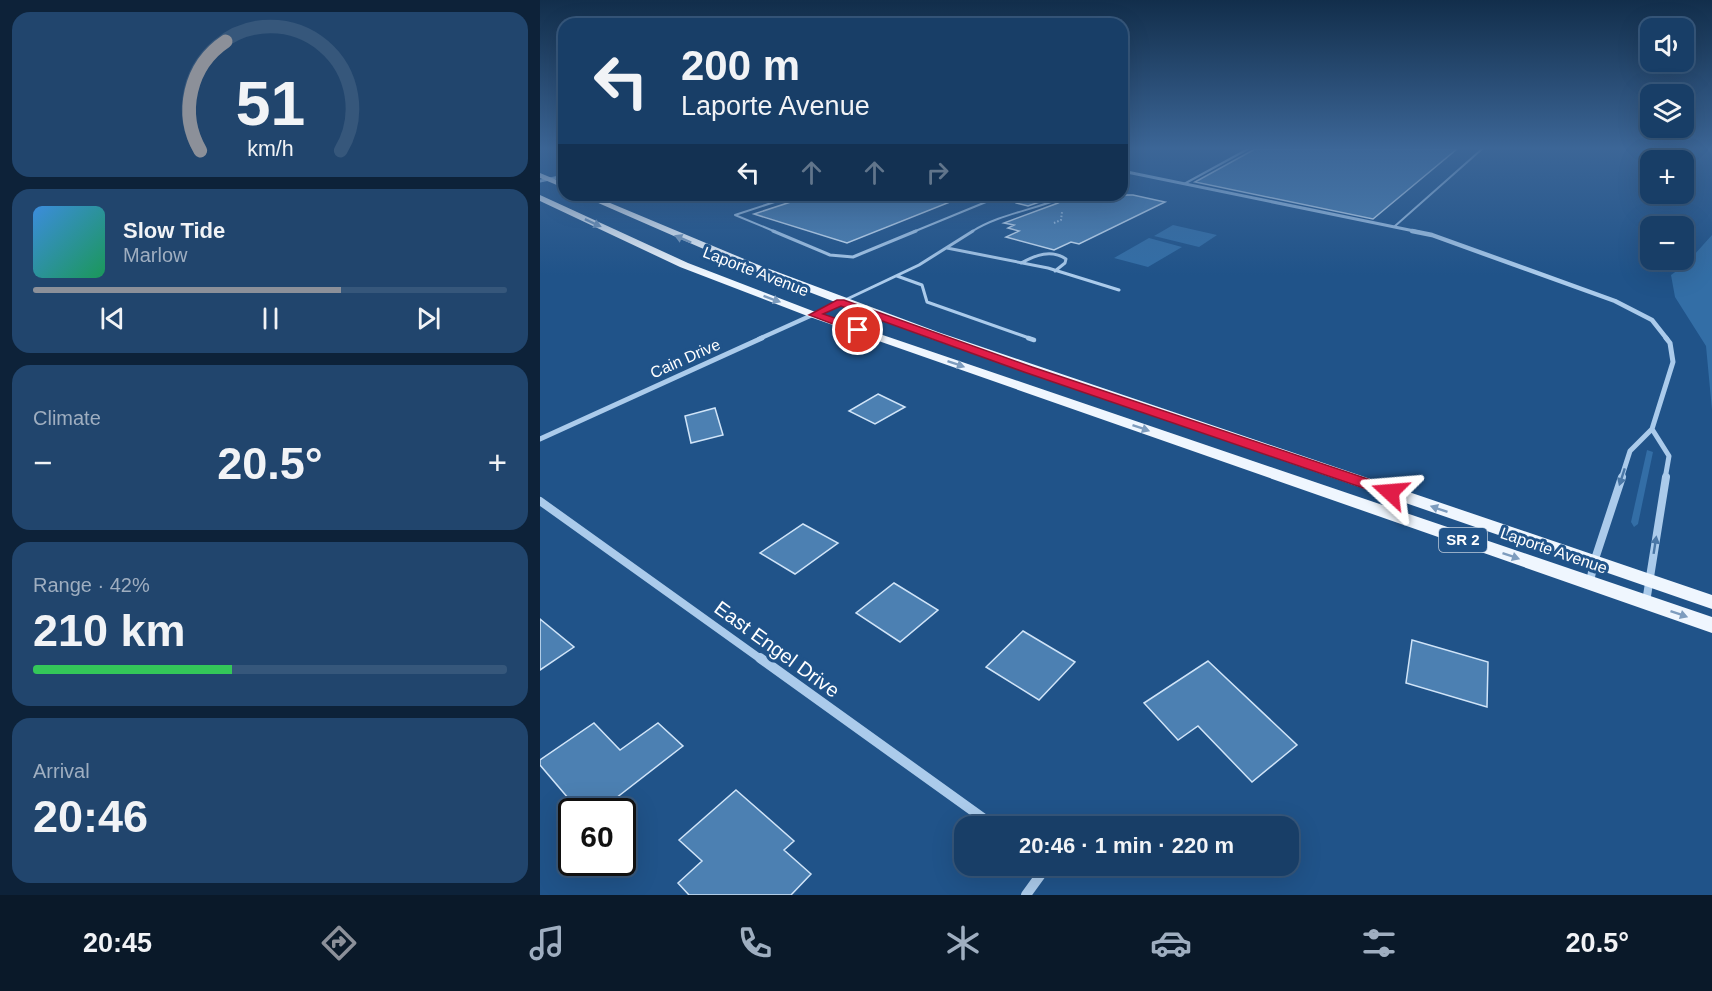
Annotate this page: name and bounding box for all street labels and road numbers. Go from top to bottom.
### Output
street label: Laporte Avenue [701,243,811,299]
street label: Cain Drive [648,335,723,381]
street label: Laporte Avenue [1498,524,1610,577]
road number: SR 2 [1439,528,1487,552]
street label: East Engel Drive [710,596,844,702]

